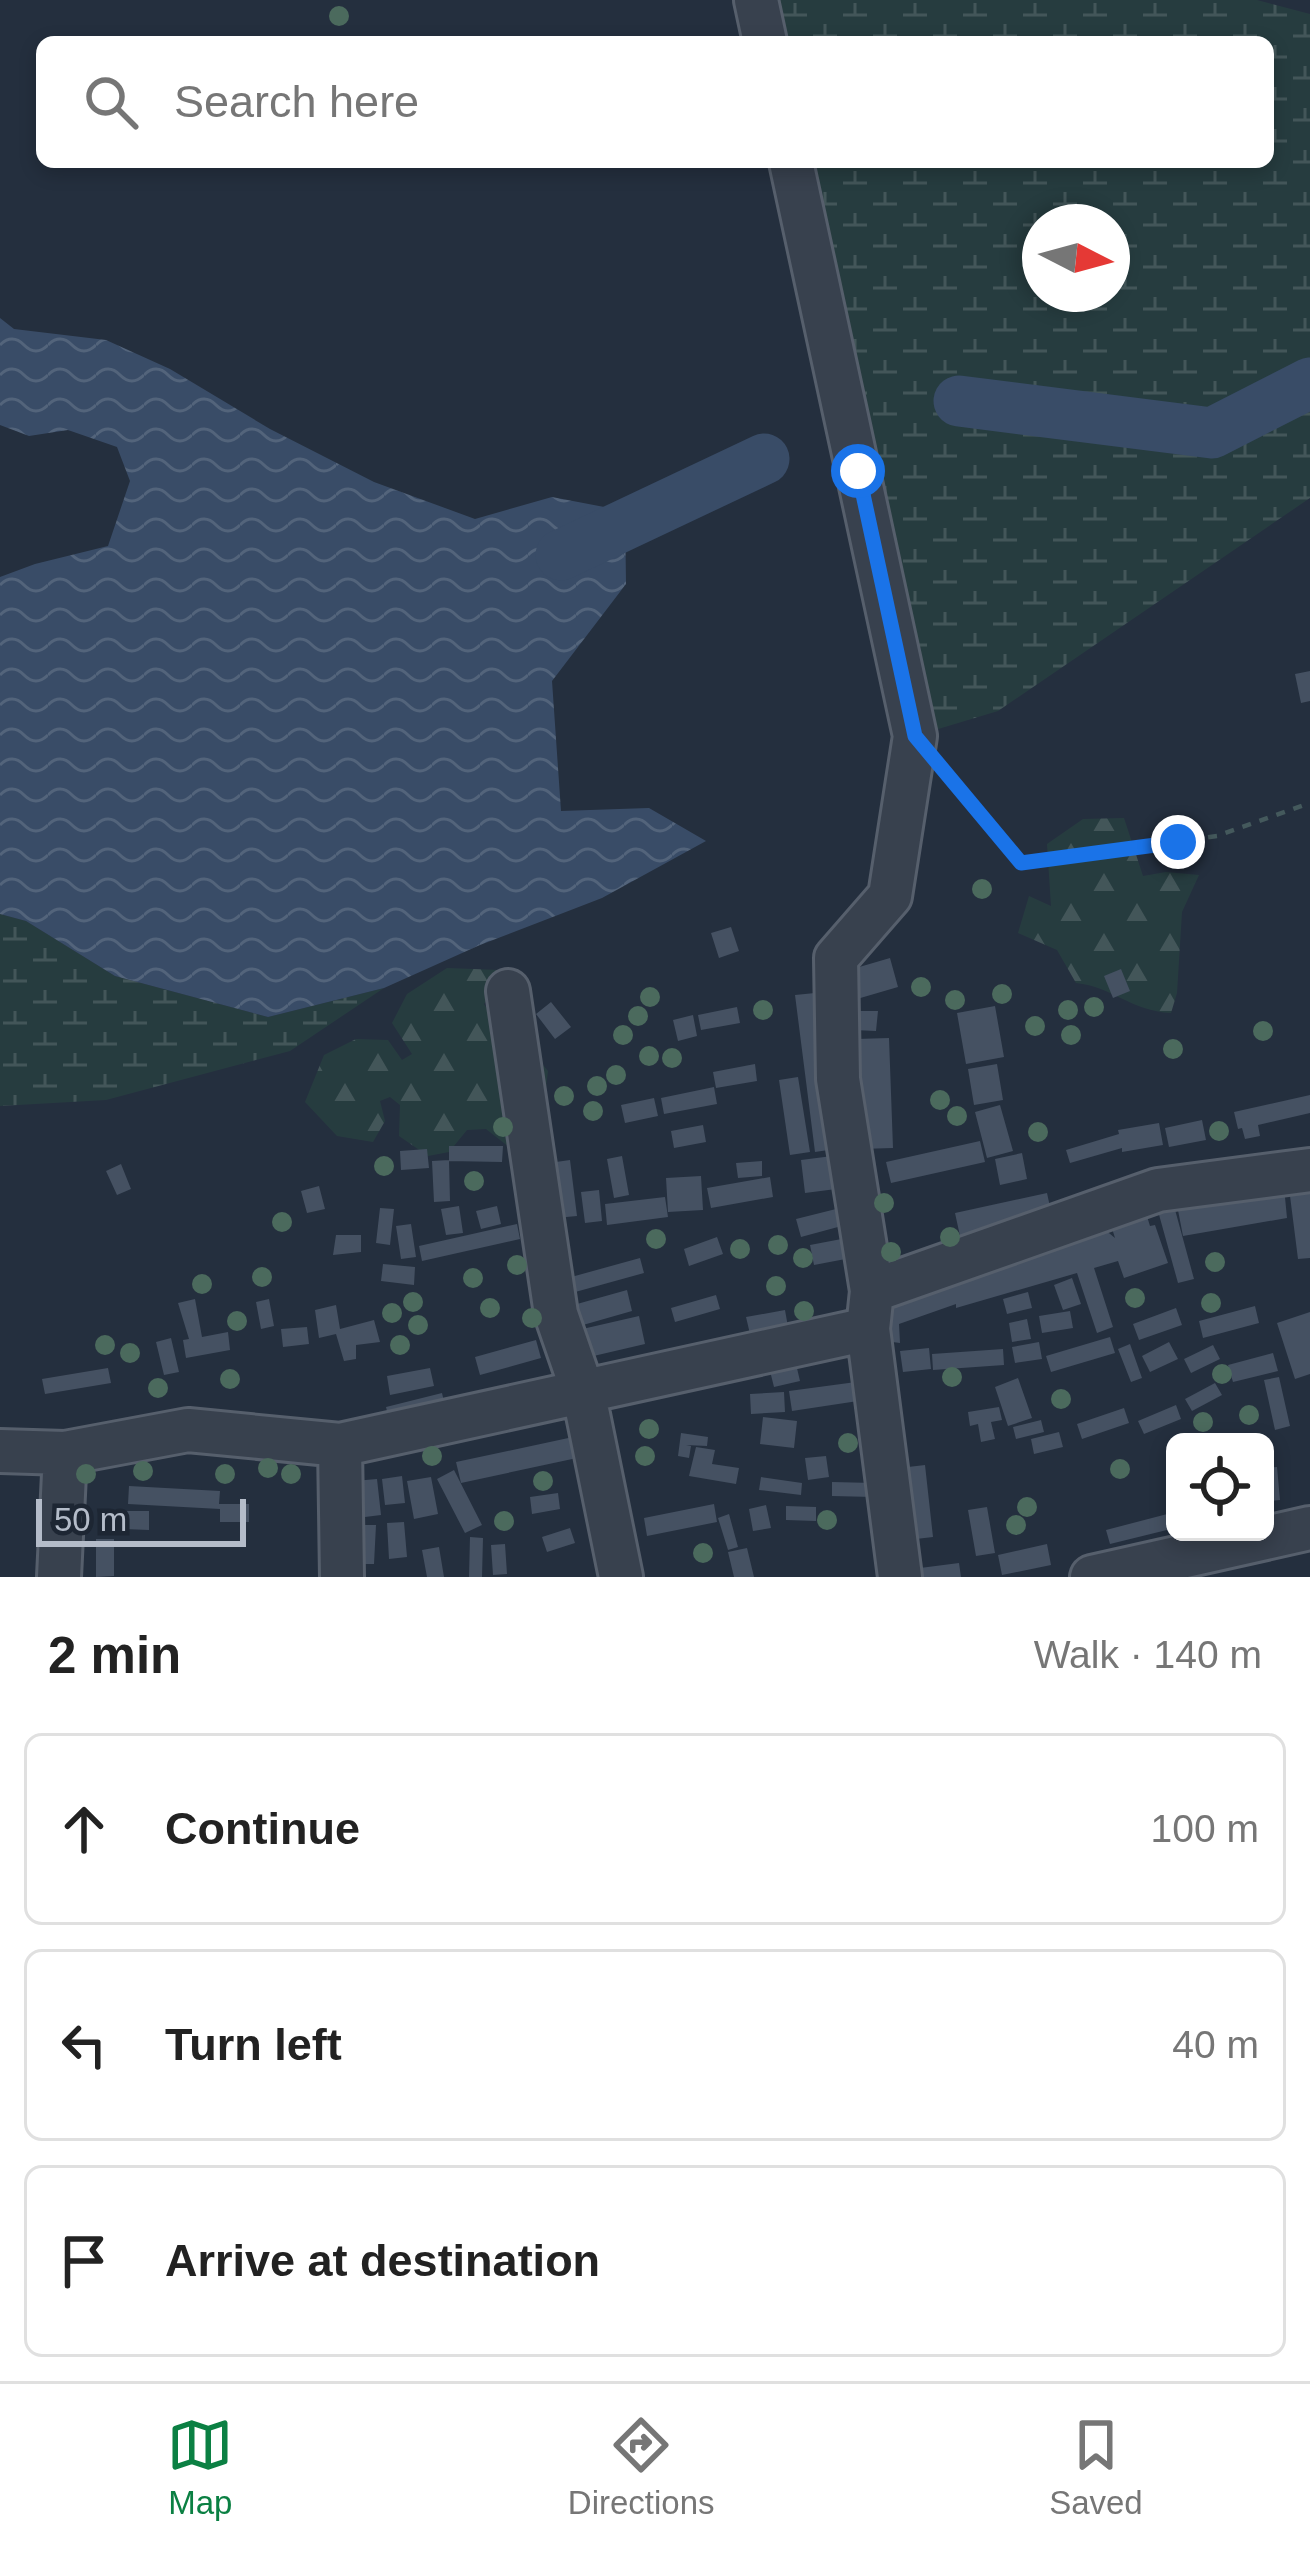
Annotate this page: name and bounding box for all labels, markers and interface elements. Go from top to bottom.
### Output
search box [36,36,1274,168]
icon: search [78,69,144,135]
text: Search here [174,76,419,127]
north arrow [1022,204,1130,312]
route start [831,444,885,498]
route end [1151,815,1205,869]
map controls [1166,1433,1274,1541]
button: locate [1166,1433,1274,1541]
scale bar [36,1493,246,1546]
text: 50 m [54,1501,127,1538]
text: 2 min [48,1627,181,1684]
text: Walk · 140 m [1034,1633,1262,1676]
icon: ahead [51,1796,117,1862]
text: Continue [165,1803,360,1854]
text: 100 m [1151,1807,1259,1850]
icon: left [51,2012,117,2078]
text: Turn left [165,2019,342,2070]
text: 40 m [1172,2023,1259,2066]
icon: arrive [51,2228,117,2294]
text: Arrive at destination [165,2235,600,2286]
tab: Map [167,2412,233,2522]
tab: Directions [568,2412,715,2522]
tab: Saved [1049,2412,1143,2522]

